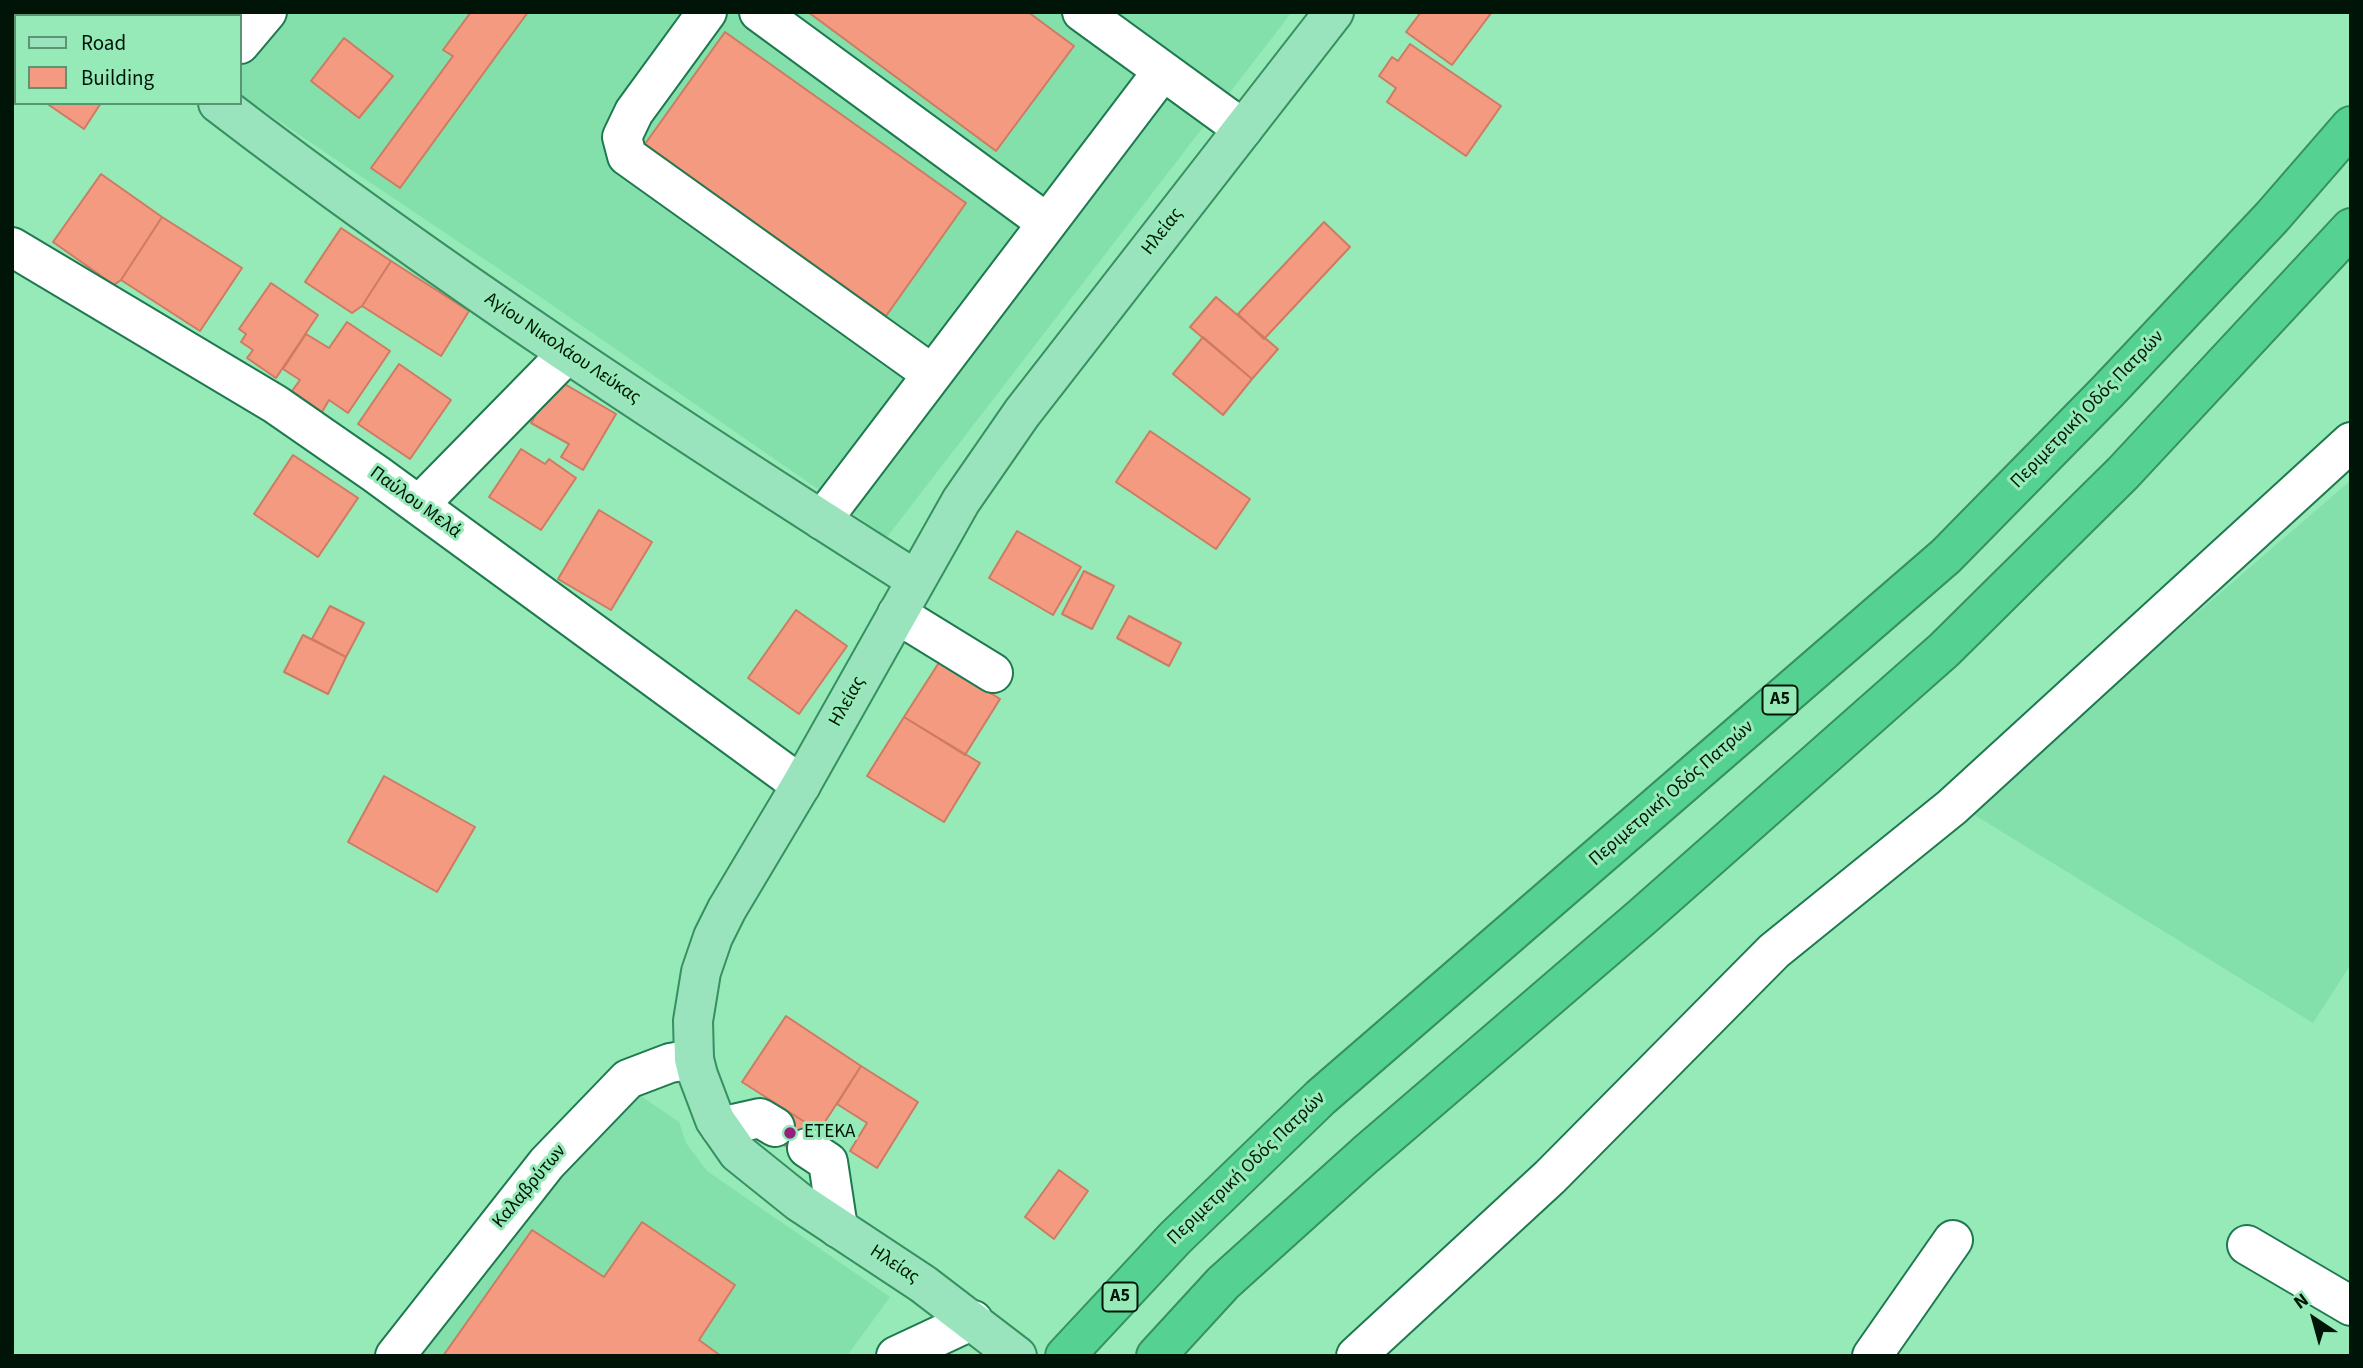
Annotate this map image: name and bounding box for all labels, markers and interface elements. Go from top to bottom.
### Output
legend [14,14,242,105]
text: Road [81,28,126,58]
text: Building [81,63,154,93]
street label: Ηλείας [1137,204,1189,260]
street label: Αγίου Νικολάου Λεύκας [480,288,644,410]
street label: Περιμετρική Οδός Πατρών [2007,326,2169,494]
street label: Παύλου Μελά [365,462,465,544]
street label: Ηλείας [825,673,871,731]
road number: Α5 [1762,686,1798,714]
street label: Περιμετρική Οδός Πατρών [1585,716,1759,872]
street label: Περιμετρική Οδός Πατρών [1163,1088,1331,1250]
place label: ΕΤΕΚΑ [804,1122,855,1144]
marker: ΕΤΕΚΑ [782,1125,798,1141]
street label: Καλαβρύτων [488,1141,572,1233]
street label: Ηλείας [865,1241,923,1289]
road number: Α5 [1102,1282,1138,1312]
north arrow [2279,1284,2349,1354]
text: N [2288,1287,2314,1316]

